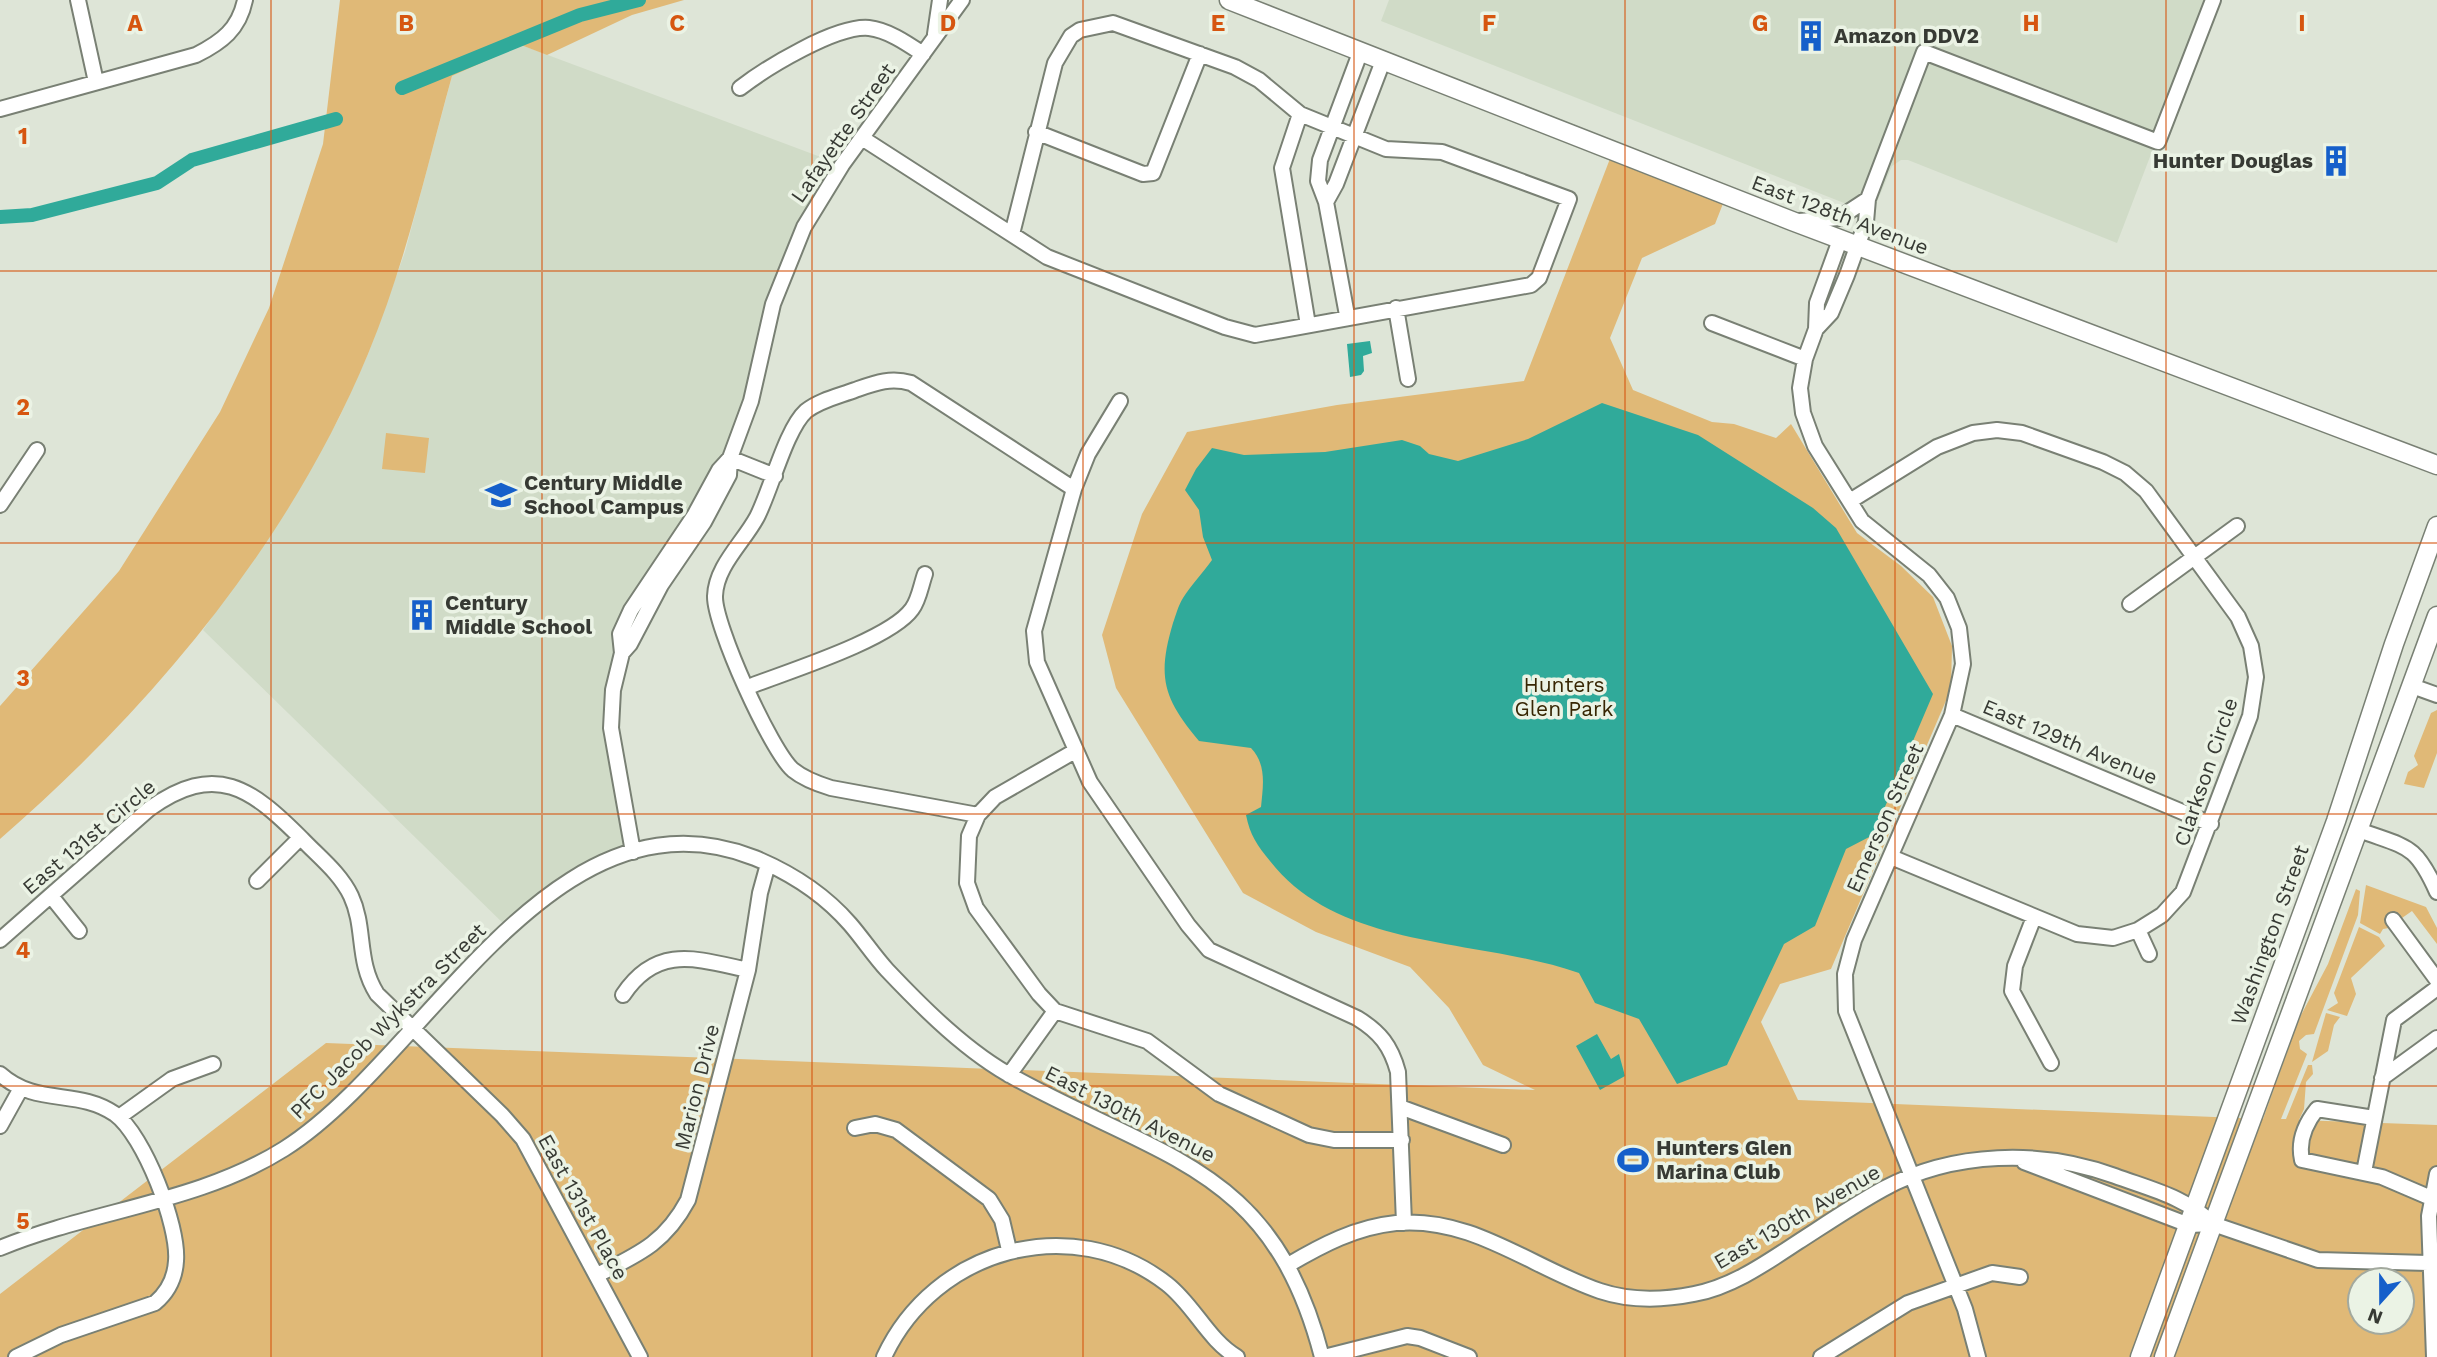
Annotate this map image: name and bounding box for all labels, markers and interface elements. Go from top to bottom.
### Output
text: A [127,10,143,37]
text: B [398,10,414,37]
text: C [669,10,685,37]
text: D [940,10,956,37]
text: E [1211,10,1225,37]
text: F [1482,10,1496,37]
text: G [1752,10,1768,37]
text: H [2022,10,2040,37]
text: I [2298,10,2306,37]
building icon: Amazon DDV2 [1794,19,1828,53]
place label: Amazon DDV2 [1834,23,1979,48]
street label: Lafayette Street [785,58,900,207]
text: 1 [18,123,28,150]
building icon: Hunter Douglas [2319,144,2353,178]
place label: Hunter Douglas [2153,148,2313,173]
street label: East 128th Avenue [1748,169,1932,260]
text: 2 [16,394,30,421]
place label: Century Middle School Campus [524,470,684,519]
school or university icon: Century Middle School Campus [484,478,518,512]
place label: Century Middle School [445,590,592,639]
building icon: Century Middle School [405,598,439,632]
text: 3 [16,665,30,692]
park label: Hunters Glen Park [1514,672,1614,721]
street label: East 129th Avenue [1979,693,2161,790]
street label: Clarkson Circle [2168,694,2243,849]
street label: Emerson Street [1840,739,1929,896]
street label: East 131st Circle [17,774,160,900]
street label: Washington Street [2225,841,2314,1028]
street label: PFC Jacob Wykstra Street [285,917,491,1124]
text: 4 [16,937,31,964]
street label: Marion Drive [669,1021,724,1152]
street label: East 130th Avenue [1041,1060,1220,1167]
street label: East 131st Place [533,1130,634,1284]
place label: Hunters Glen Marina Club [1656,1135,1792,1184]
sports icon: Hunters Glen Marina Club [1616,1143,1650,1177]
street label: East 130th Avenue [1709,1159,1884,1274]
text: 5 [16,1208,30,1235]
north arrow [2346,1266,2416,1336]
text: N [2364,1303,2386,1330]

